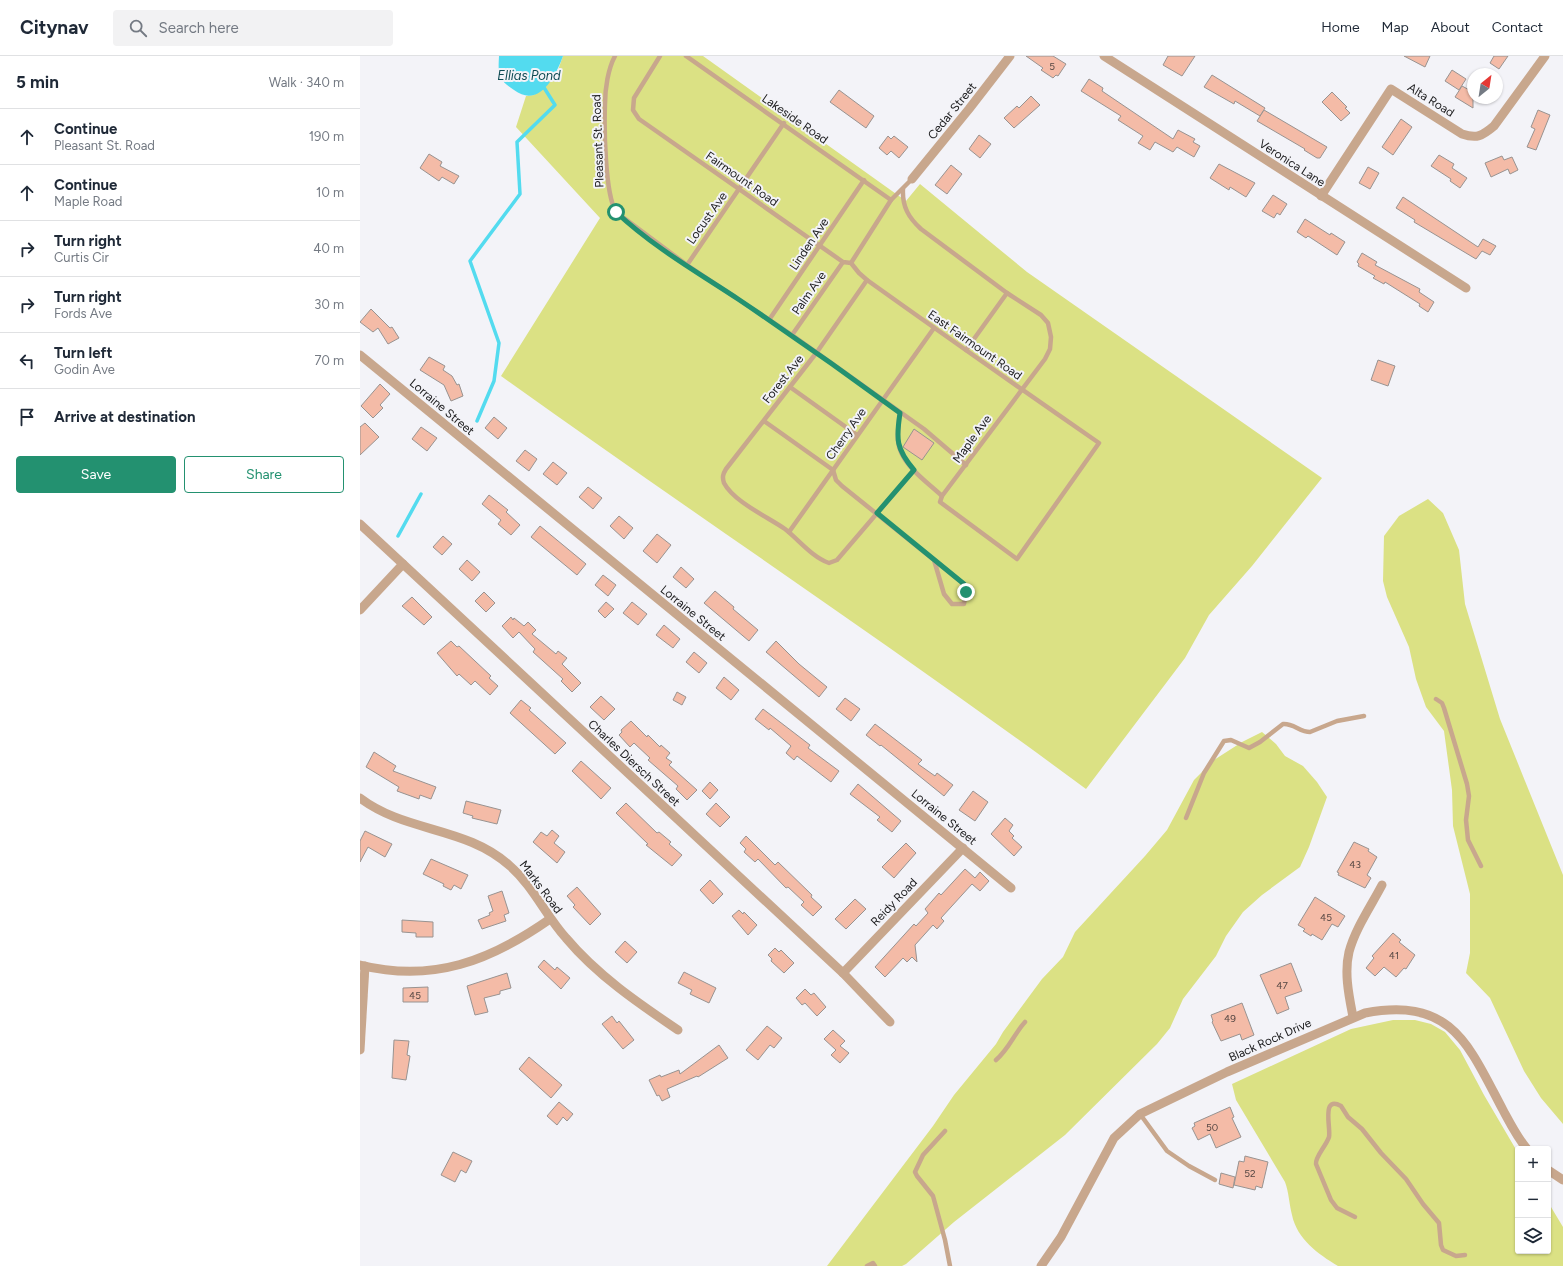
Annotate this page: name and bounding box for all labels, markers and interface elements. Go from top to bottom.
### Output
search box [113,10,393,46]
text: Citynav [20,16,89,39]
icon: search [127,17,149,39]
text: Search here [159,19,239,37]
text: Home [1321,19,1360,36]
text: Map [1382,19,1409,36]
text: About [1431,19,1470,36]
text: Contact [1492,19,1543,36]
house number: 5 [1049,60,1055,73]
water label: Ellias Pond [497,68,561,83]
north arrow [1467,68,1503,104]
text: 5 min [16,72,59,92]
text: Walk · 340 m [269,75,344,90]
street label: Cedar Street [925,79,979,142]
street label: Alta Road [1405,80,1457,120]
street label: Lakeside Road [759,91,831,147]
street label: Pleasant St. Road [589,94,607,188]
text: Continue [54,120,117,138]
icon: ahead [16,126,38,148]
text: 190 m [309,129,344,144]
street label: Veronica Lane [1256,136,1328,190]
text: Pleasant St. Road [54,138,155,153]
street label: Fairmount Road [703,149,781,209]
text: Continue [54,176,117,194]
icon: ahead [16,182,38,204]
text: 10 m [316,185,344,200]
street label: Locust Ave [684,189,730,247]
text: Maple Road [54,194,122,209]
route start [607,203,625,221]
street label: Linden Ave [787,215,832,273]
text: Turn right [54,232,122,250]
icon: right [16,238,38,260]
text: 40 m [313,241,344,256]
text: Curtis Cir [54,250,109,265]
street label: Palm Ave [789,268,829,317]
text: Turn right [54,288,122,306]
icon: right [16,294,38,316]
text: 30 m [314,297,344,312]
text: Fords Ave [54,306,112,321]
street label: East Fairmount Road [925,307,1025,383]
text: Turn left [54,344,112,362]
icon: left [16,350,38,372]
street label: Forest Ave [760,352,807,406]
text: 70 m [314,353,344,368]
text: Godin Ave [54,362,115,377]
street label: Lorraine Street [407,376,478,438]
street label: Cherry Ave [823,405,869,463]
icon: arrive [16,406,38,428]
text: Arrive at destination [54,408,195,426]
street label: Maple Ave [950,412,994,466]
button: Save [16,456,176,493]
button: Share [184,456,344,493]
street label: Lorraine Street [657,582,729,644]
route end [957,583,975,601]
street label: Charles Diersch Street [585,717,683,809]
street label: Lorraine Street [908,786,980,848]
street label: Marks Road [517,858,565,916]
house number: 43 [1349,858,1361,871]
street label: Reidy Road [868,875,920,929]
house number: 45 [1320,911,1332,924]
house number: 41 [1389,949,1399,962]
house number: 47 [1276,979,1288,992]
house number: 45 [409,989,421,1002]
house number: 49 [1224,1012,1236,1025]
street label: Black Rock Drive [1227,1015,1314,1064]
house number: 50 [1206,1121,1218,1134]
map controls [1515,1146,1551,1254]
button: + [1515,1146,1551,1182]
house number: 52 [1244,1167,1256,1180]
button: − [1515,1182,1551,1218]
button: layers [1515,1218,1551,1254]

